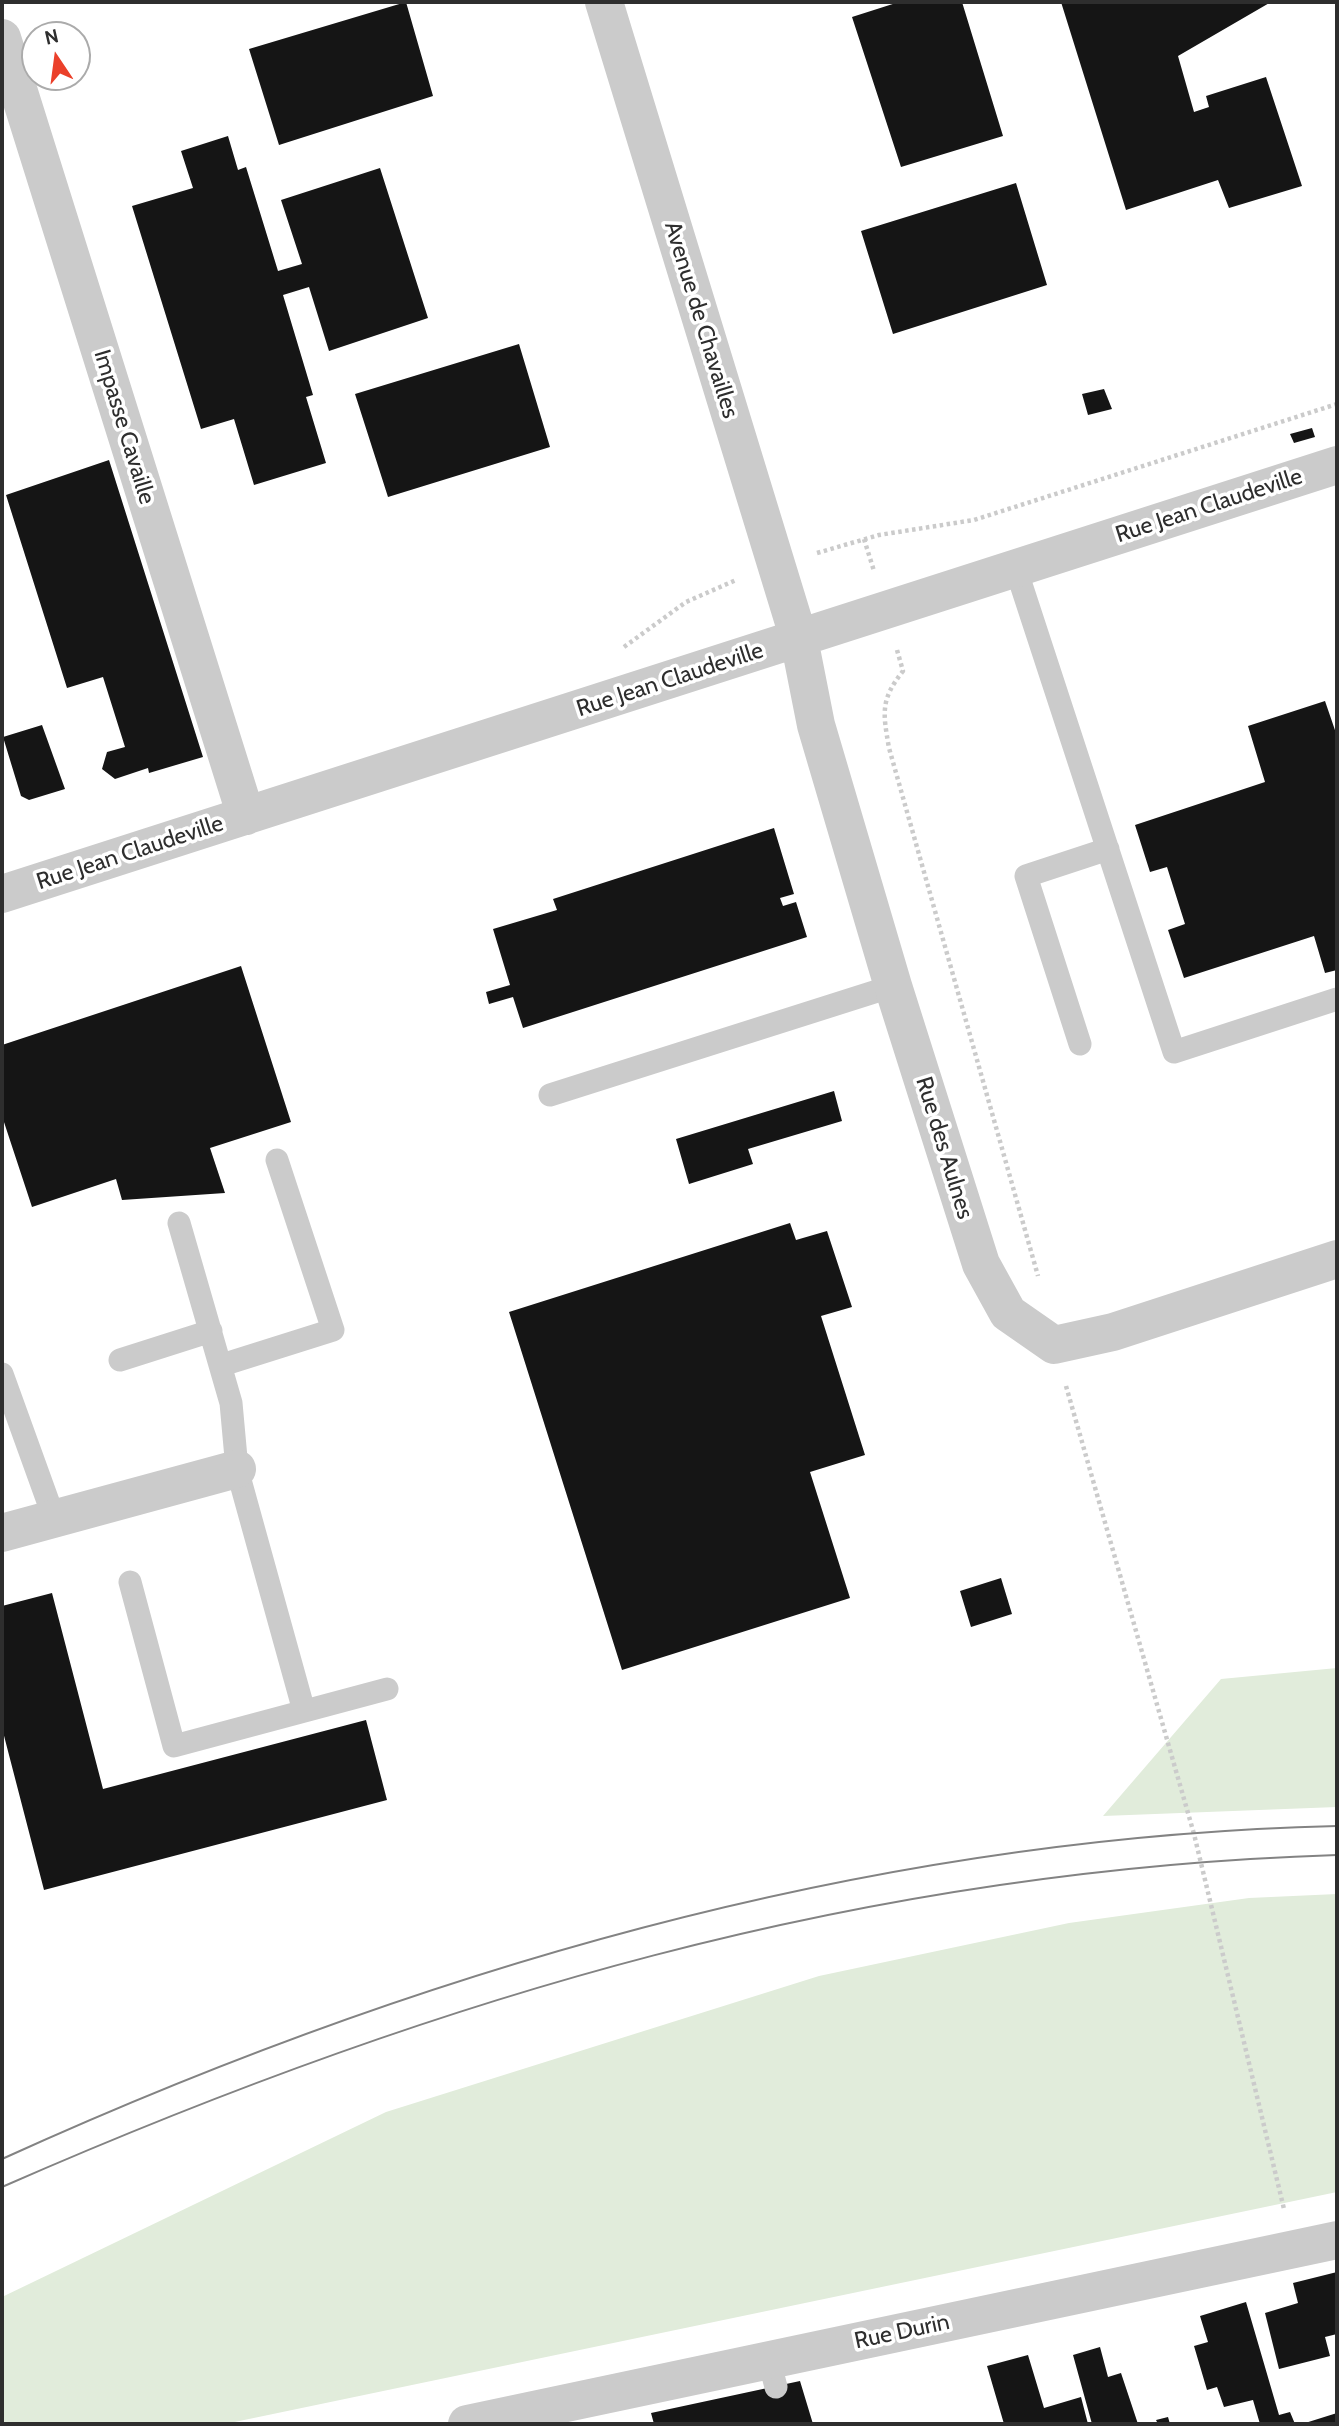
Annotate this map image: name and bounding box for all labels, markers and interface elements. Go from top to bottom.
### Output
north arrow [21,21,91,91]
text: N [42,24,61,50]
street label: Avenue de Chavailles [658,218,744,422]
street label: Impasse Cavaille [87,346,161,508]
street label: Rue Jean Claudeville [1112,463,1306,549]
street label: Rue Jean Claudeville [573,637,767,723]
street label: Rue Jean Claudeville [33,810,227,896]
street label: Rue des Aulnes [909,1074,979,1222]
street label: Rue Durin [852,2308,952,2356]

